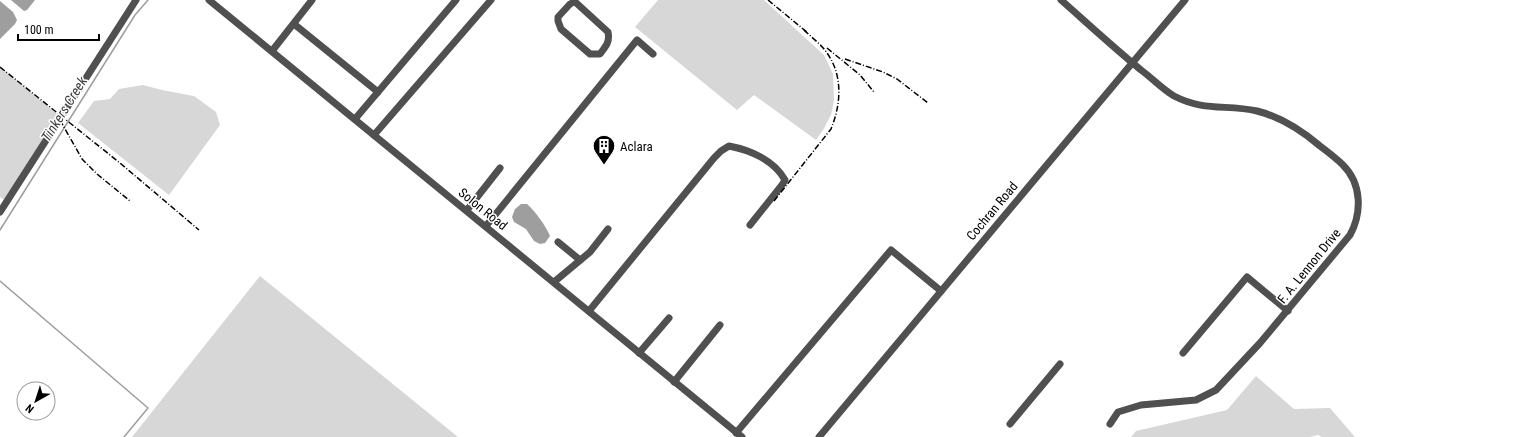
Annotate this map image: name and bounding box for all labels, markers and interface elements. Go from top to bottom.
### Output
scale bar [18,16,99,42]
text: 100 m [24,23,54,37]
water label: Tinkers Creek [38,73,91,144]
building icon: Aclara [591,133,617,166]
place label: Aclara [620,139,653,154]
street label: Cochran Road [963,179,1021,243]
street label: Solon Road [456,185,510,233]
street label: F. A. Lennon Drive [1274,226,1344,306]
north arrow [16,381,56,421]
text: N [23,401,37,416]

